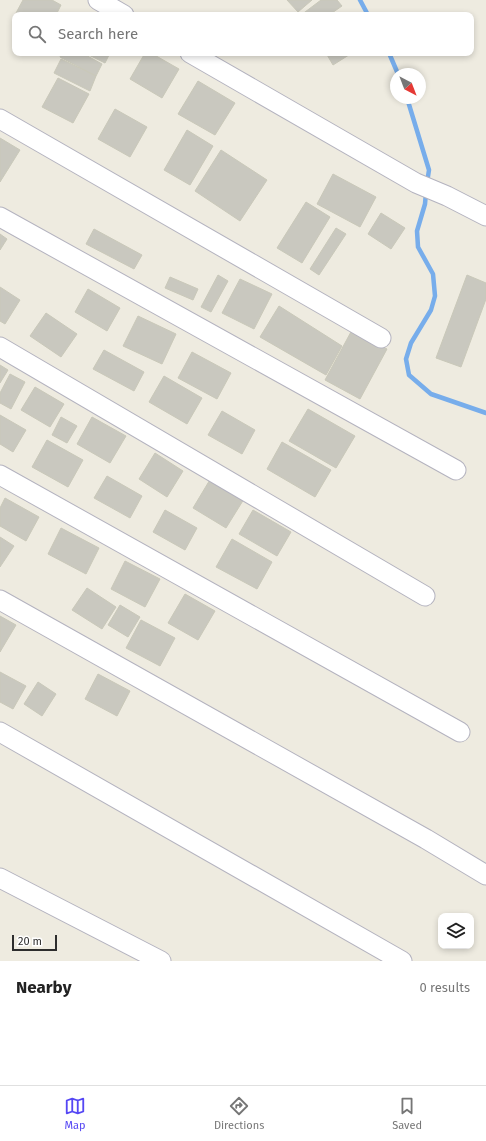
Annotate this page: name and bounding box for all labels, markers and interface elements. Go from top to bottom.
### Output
search box [12,12,474,56]
icon: search [26,23,48,45]
text: Search here [58,25,138,43]
north arrow [390,68,426,104]
map controls [438,913,474,949]
button: layers [438,913,474,949]
scale bar [12,933,57,952]
text: 20 m [18,935,42,948]
text: Nearby [16,977,71,998]
text: 0 results [419,980,470,995]
tab: Map [64,1095,86,1132]
tab: Directions [214,1095,264,1132]
tab: Saved [392,1095,422,1132]

